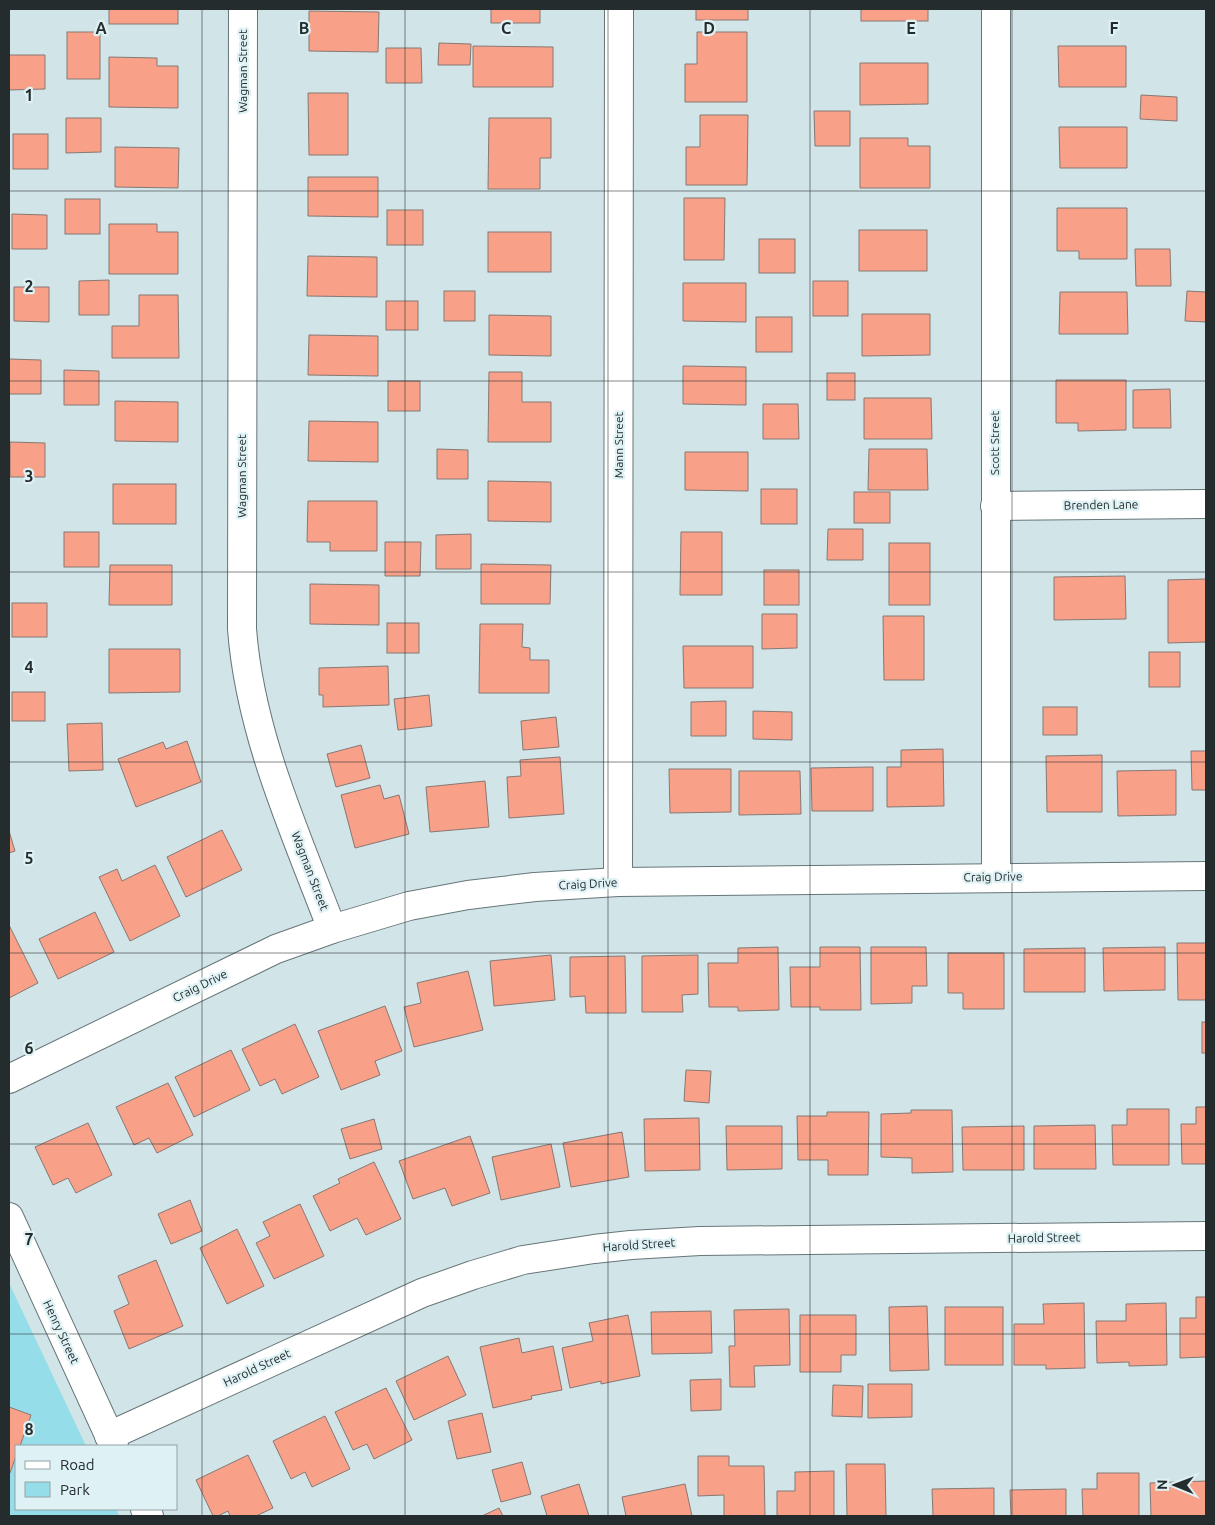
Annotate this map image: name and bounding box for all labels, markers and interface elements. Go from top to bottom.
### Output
text: A [95,19,107,37]
text: B [299,19,309,37]
text: C [501,19,511,37]
text: D [703,19,715,37]
text: E [906,19,916,37]
text: F [1110,19,1119,37]
street label: Wagman Street [236,29,249,113]
text: 1 [24,86,34,104]
text: 2 [24,277,34,295]
street label: Scott Street [988,410,1001,475]
street label: Mann Street [612,411,625,478]
street label: Wagman Street [235,434,248,518]
text: 3 [24,467,34,485]
street label: Brenden Lane [1064,497,1138,512]
text: 4 [24,658,34,676]
street label: Wagman Street [289,829,332,912]
text: 5 [24,849,34,867]
street label: Craig Drive [963,869,1023,884]
street label: Craig Drive [558,875,618,892]
street label: Craig Drive [170,967,229,1004]
text: 6 [24,1039,34,1057]
text: 7 [24,1230,34,1248]
street label: Harold Street [1008,1230,1081,1245]
street label: Harold Street [602,1235,676,1254]
street label: Henry Street [41,1298,82,1366]
street label: Harold Street [221,1346,293,1389]
text: 8 [24,1420,34,1438]
legend [15,1445,178,1510]
text: Road [60,1456,95,1473]
north arrow [1150,1460,1200,1510]
text: N [1154,1479,1170,1490]
text: Park [60,1481,90,1498]

